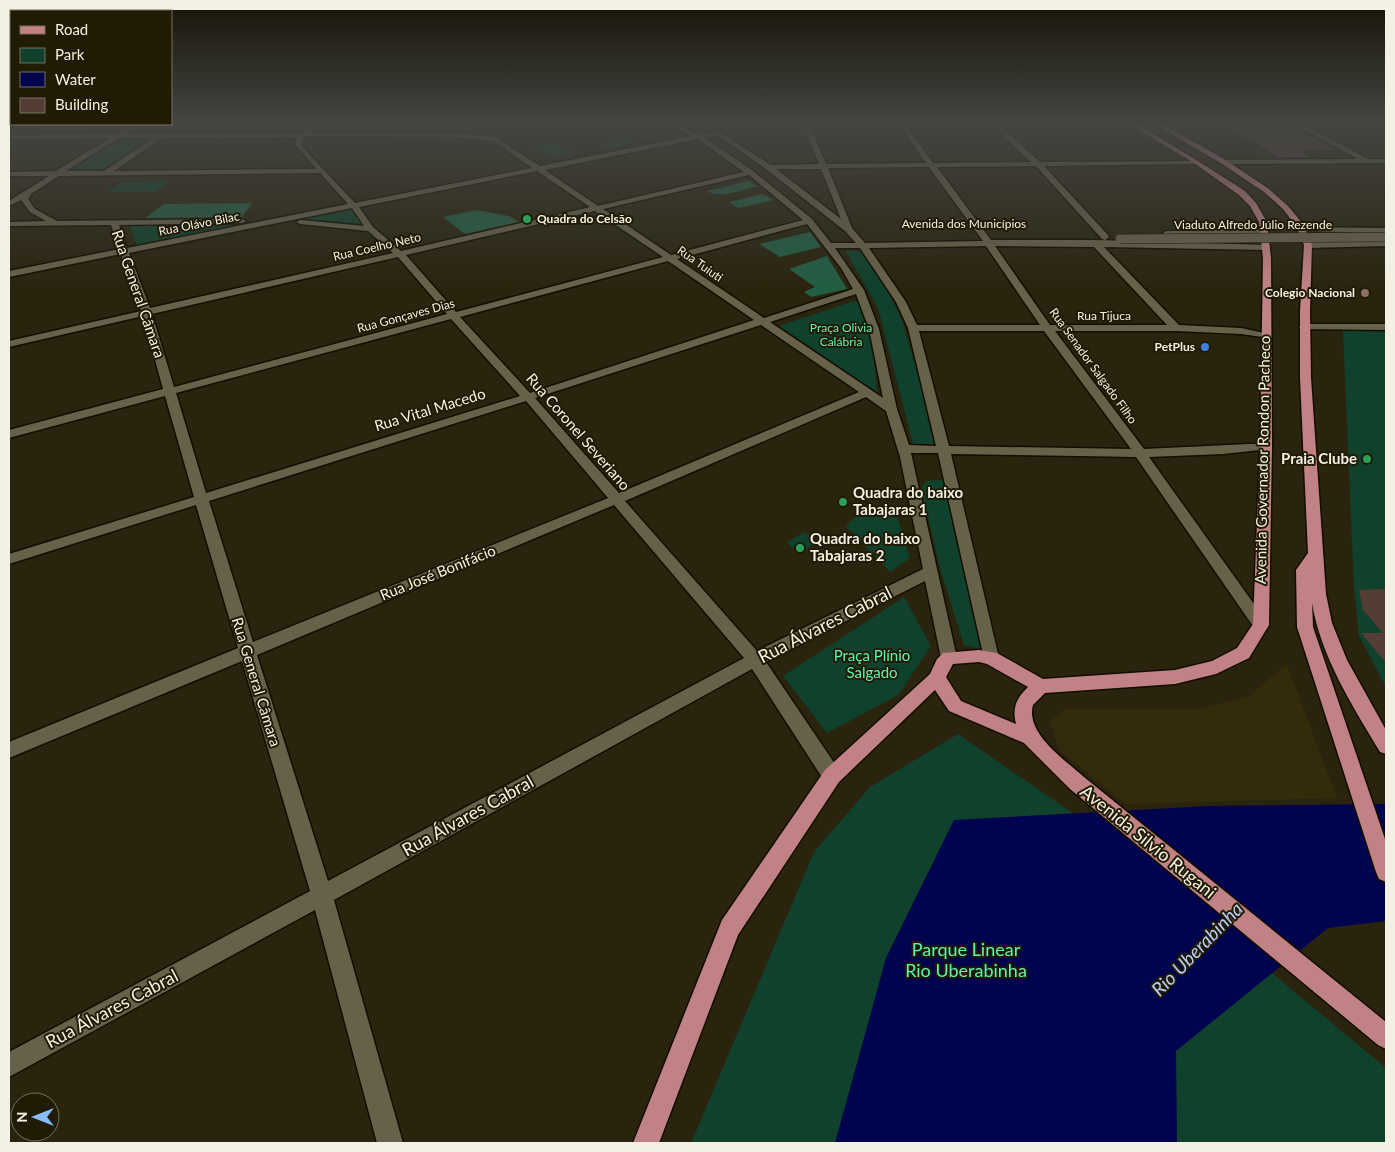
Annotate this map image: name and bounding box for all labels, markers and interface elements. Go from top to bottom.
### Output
legend [10,10,172,125]
text: Road [55,20,88,38]
text: Park [55,45,85,63]
text: Water [55,70,96,88]
text: Building [55,95,108,113]
street label: Rua Olávo Bilac [157,208,241,239]
place label: Quadra do Celsão [537,211,632,226]
marker: Quadra do Celsão [521,213,533,225]
street label: Avenida dos Municípios [902,216,1026,231]
street label: Viaduto Alfredo Júlio Rezende [1174,217,1332,232]
street label: Rua General Câmara [109,227,169,360]
street label: Rua Coelho Neto [331,229,423,264]
street label: Rua Tuiuti [675,242,726,285]
place label: Colegio Nacional [1265,285,1355,300]
marker: Colegio Nacional [1359,287,1371,299]
street label: Rua Gonçaves Dias [355,295,456,336]
street label: Rua Senador Salgado Filho [1046,305,1140,427]
street label: Rua Tijuca [1077,308,1131,323]
park label: Praça Olivia Calábria [810,320,872,349]
street label: Avenida Governador Rondon Pacheco [1251,336,1273,584]
place label: PetPlus [1155,339,1195,354]
marker: PetPlus [1199,341,1211,353]
street label: Rua Coronel Severiano [523,369,634,494]
street label: Rua Vital Macedo [372,384,487,434]
place label: Praia Clube [1281,449,1357,467]
marker: Praia Clube [1361,453,1373,465]
place label: Quadra do baixo Tabajaras 1 [853,483,964,518]
marker: Quadra do baixo Tabajaras 1 [837,496,849,508]
place label: Quadra do baixo Tabajaras 2 [810,529,921,564]
street label: Rua José Bonifácio [377,541,498,603]
marker: Quadra do baixo Tabajaras 2 [794,542,806,554]
street label: Rua Álvares Cabral [754,581,895,667]
street label: Rua General Câmara [229,615,285,748]
park label: Praça Plínio Salgado [834,646,910,681]
street label: Rua Álvares Cabral [398,770,537,860]
street label: Avenida Silvio Rugani [1076,780,1221,903]
water label: Rio Uberabinha [1146,897,1247,1000]
park label: Parque Linear Rio Uberabinha [905,938,1027,981]
street label: Rua Álvares Cabral [41,964,182,1052]
north arrow [10,1092,60,1142]
text: N [13,1112,30,1122]

